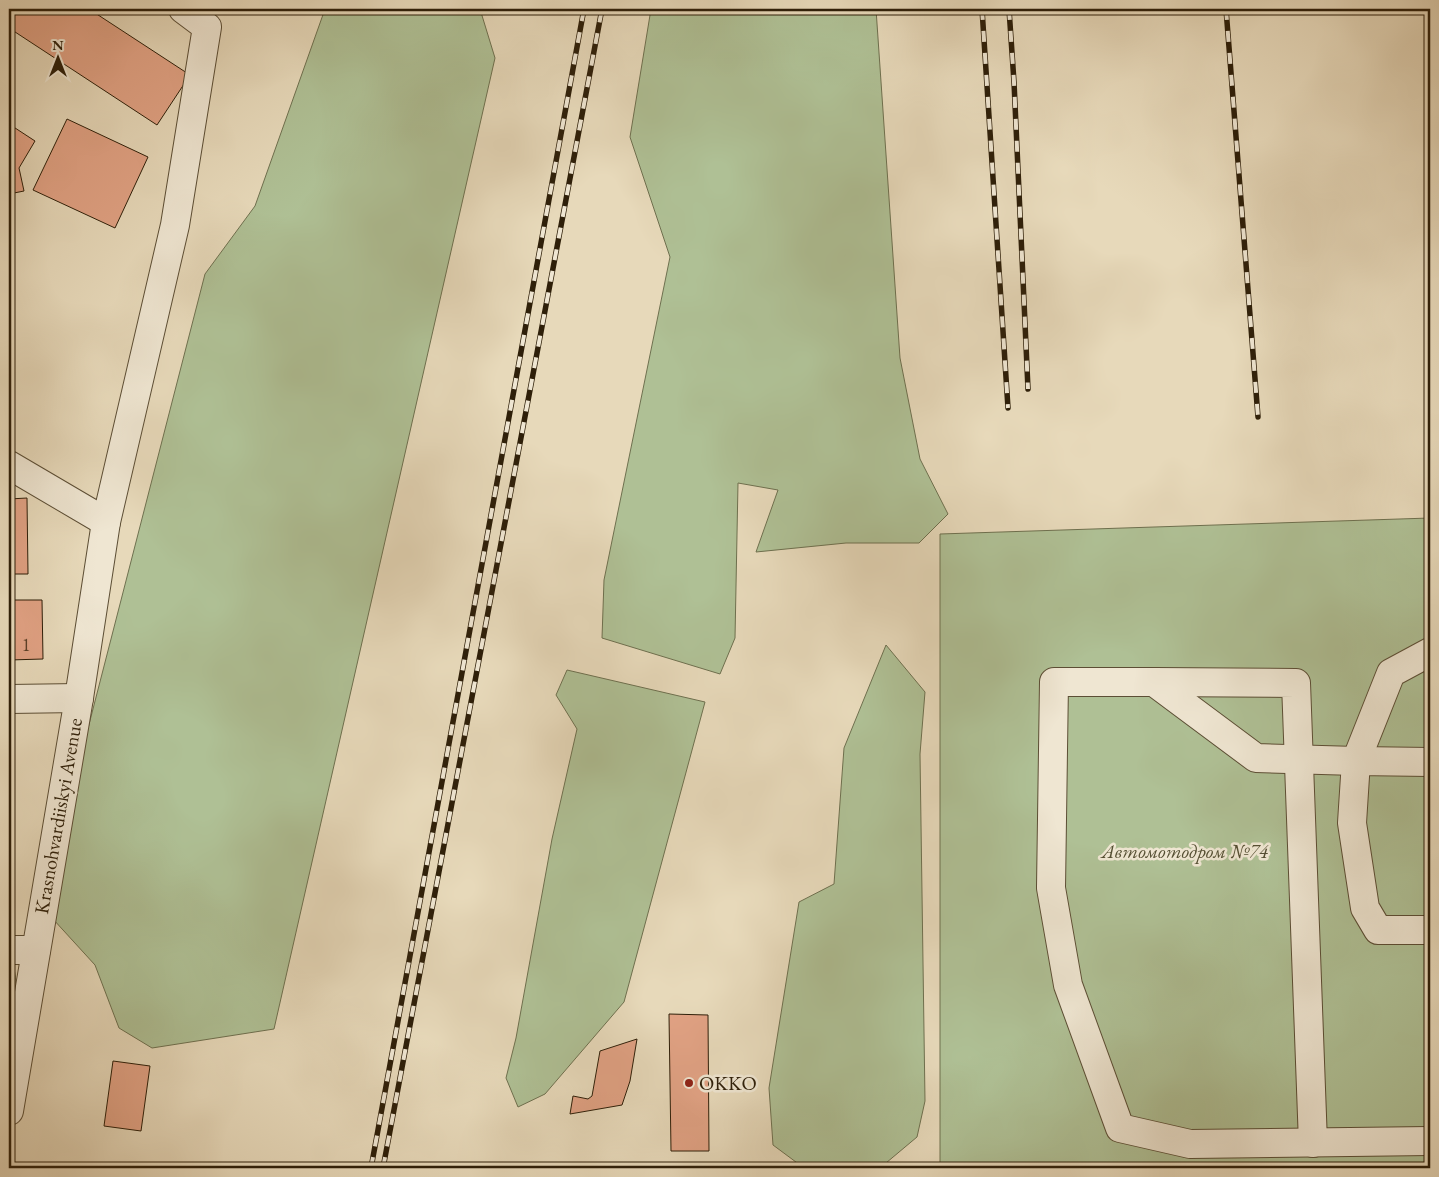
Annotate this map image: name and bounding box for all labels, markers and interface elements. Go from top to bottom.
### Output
north arrow [32,32,82,82]
text: N [52,36,64,54]
house number: 1 [22,633,30,656]
street label: Krasnohvardiiskyi Avenue [28,716,88,916]
park label: Автомотодром №74 [1100,838,1269,864]
place label: OKKO [699,1070,757,1096]
marker: OKKO [683,1077,695,1089]

